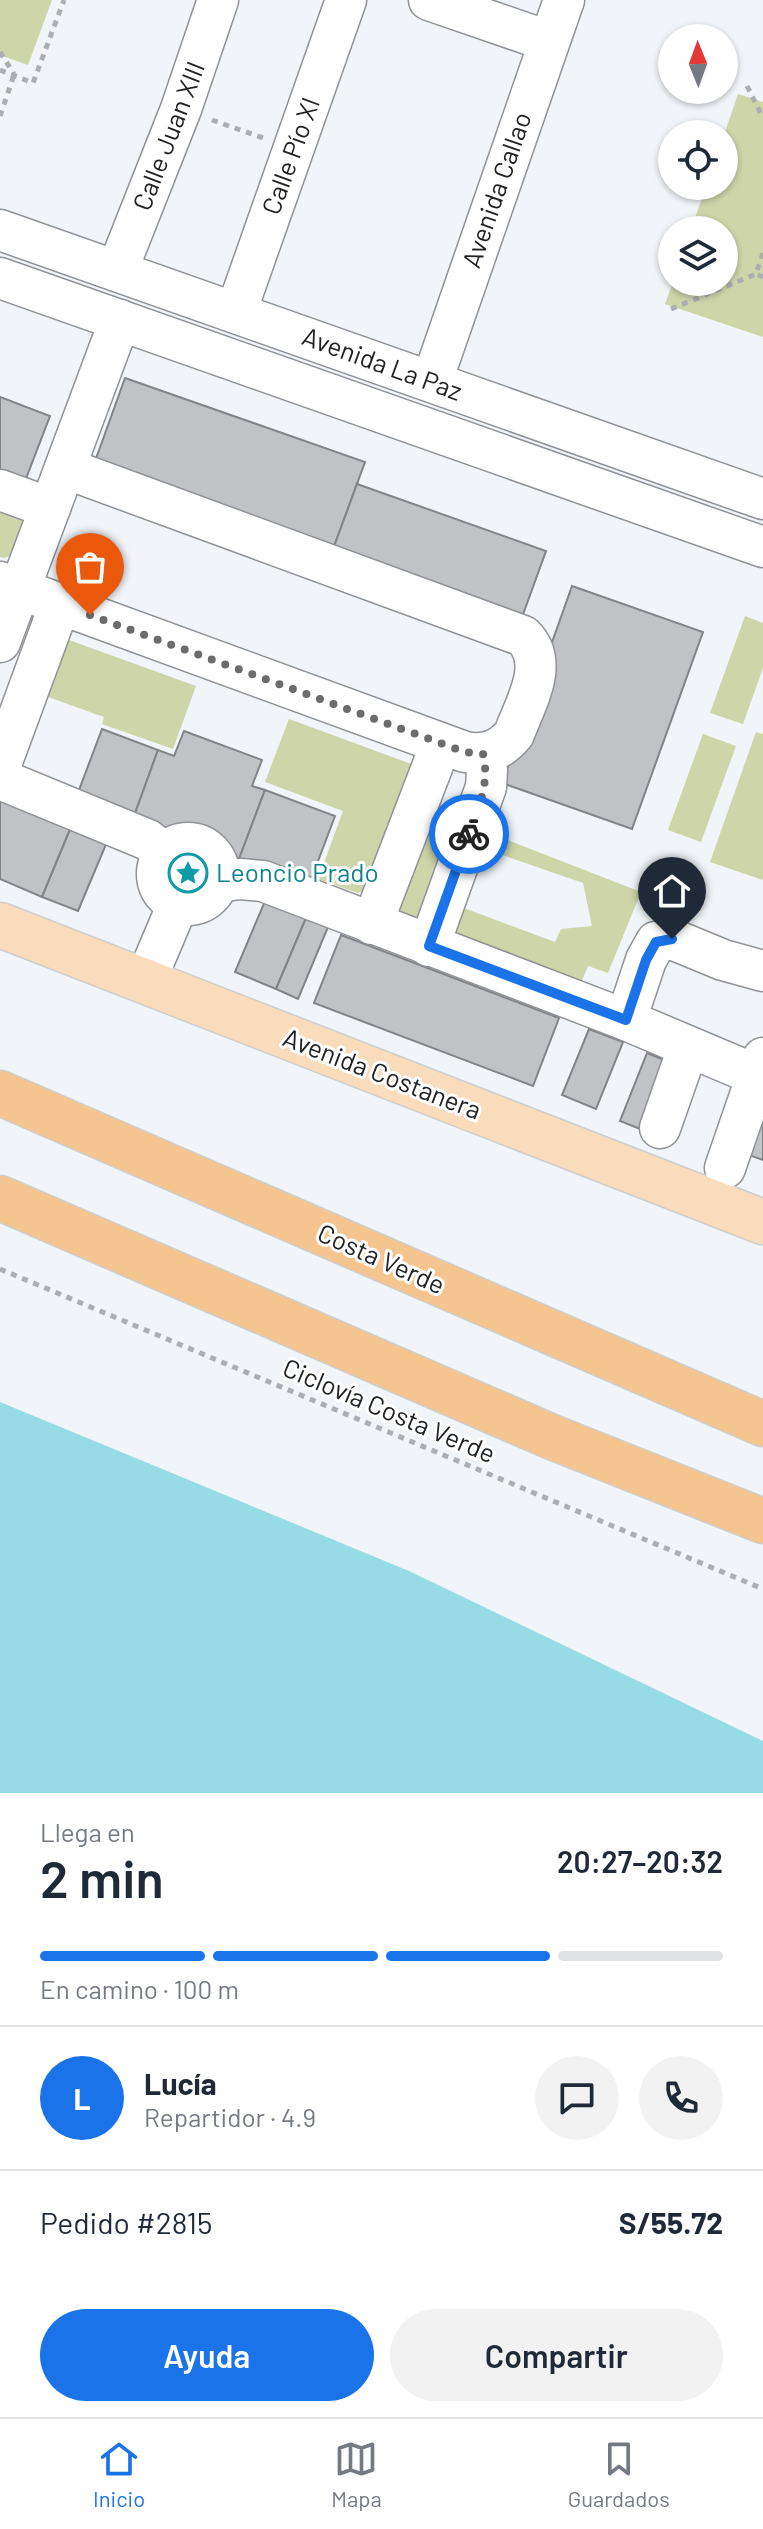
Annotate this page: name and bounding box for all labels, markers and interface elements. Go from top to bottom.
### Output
north arrow [658,24,738,104]
map controls [658,24,738,296]
street label: Calle Juan XIII [125,57,210,214]
street label: Calle Pío XI [254,93,325,218]
street label: Avenida Callao [454,108,537,271]
button: locate [658,120,738,200]
button: layers [658,216,738,296]
street label: Avenida La Paz [298,319,467,406]
pin [56,533,124,615]
icon: bag [68,545,112,589]
courier [429,794,509,874]
icon: bike [447,812,491,856]
place icon: Leoncio Prado [167,852,209,894]
place label: Leoncio Prado [216,856,379,887]
pin [638,857,706,939]
icon: home [650,869,694,913]
street label: Avenida Costanera [279,1021,486,1125]
street label: Costa Verde [313,1216,450,1299]
street label: Ciclovía Costa Verde [279,1351,500,1468]
text: Llega en [40,1816,135,1847]
text: 20:27–20:32 [557,1843,723,1879]
text: 2 min [40,1846,164,1908]
text: En camino · 100 m [40,1973,239,2004]
button: chat [535,2056,619,2140]
button: phone [639,2056,723,2140]
text: Lucía [144,2065,217,2101]
text: L [73,2080,91,2116]
text: Repartidor · 4.9 [144,2101,316,2132]
text: Pedido #2815 [40,2204,213,2240]
text: S/55.72 [619,2204,723,2240]
button: Ayuda [40,2309,374,2401]
button: Compartir [390,2309,723,2401]
tab: Inicio [93,2437,145,2511]
tab: Mapa [331,2437,382,2511]
tab: Guardados [568,2437,670,2511]

